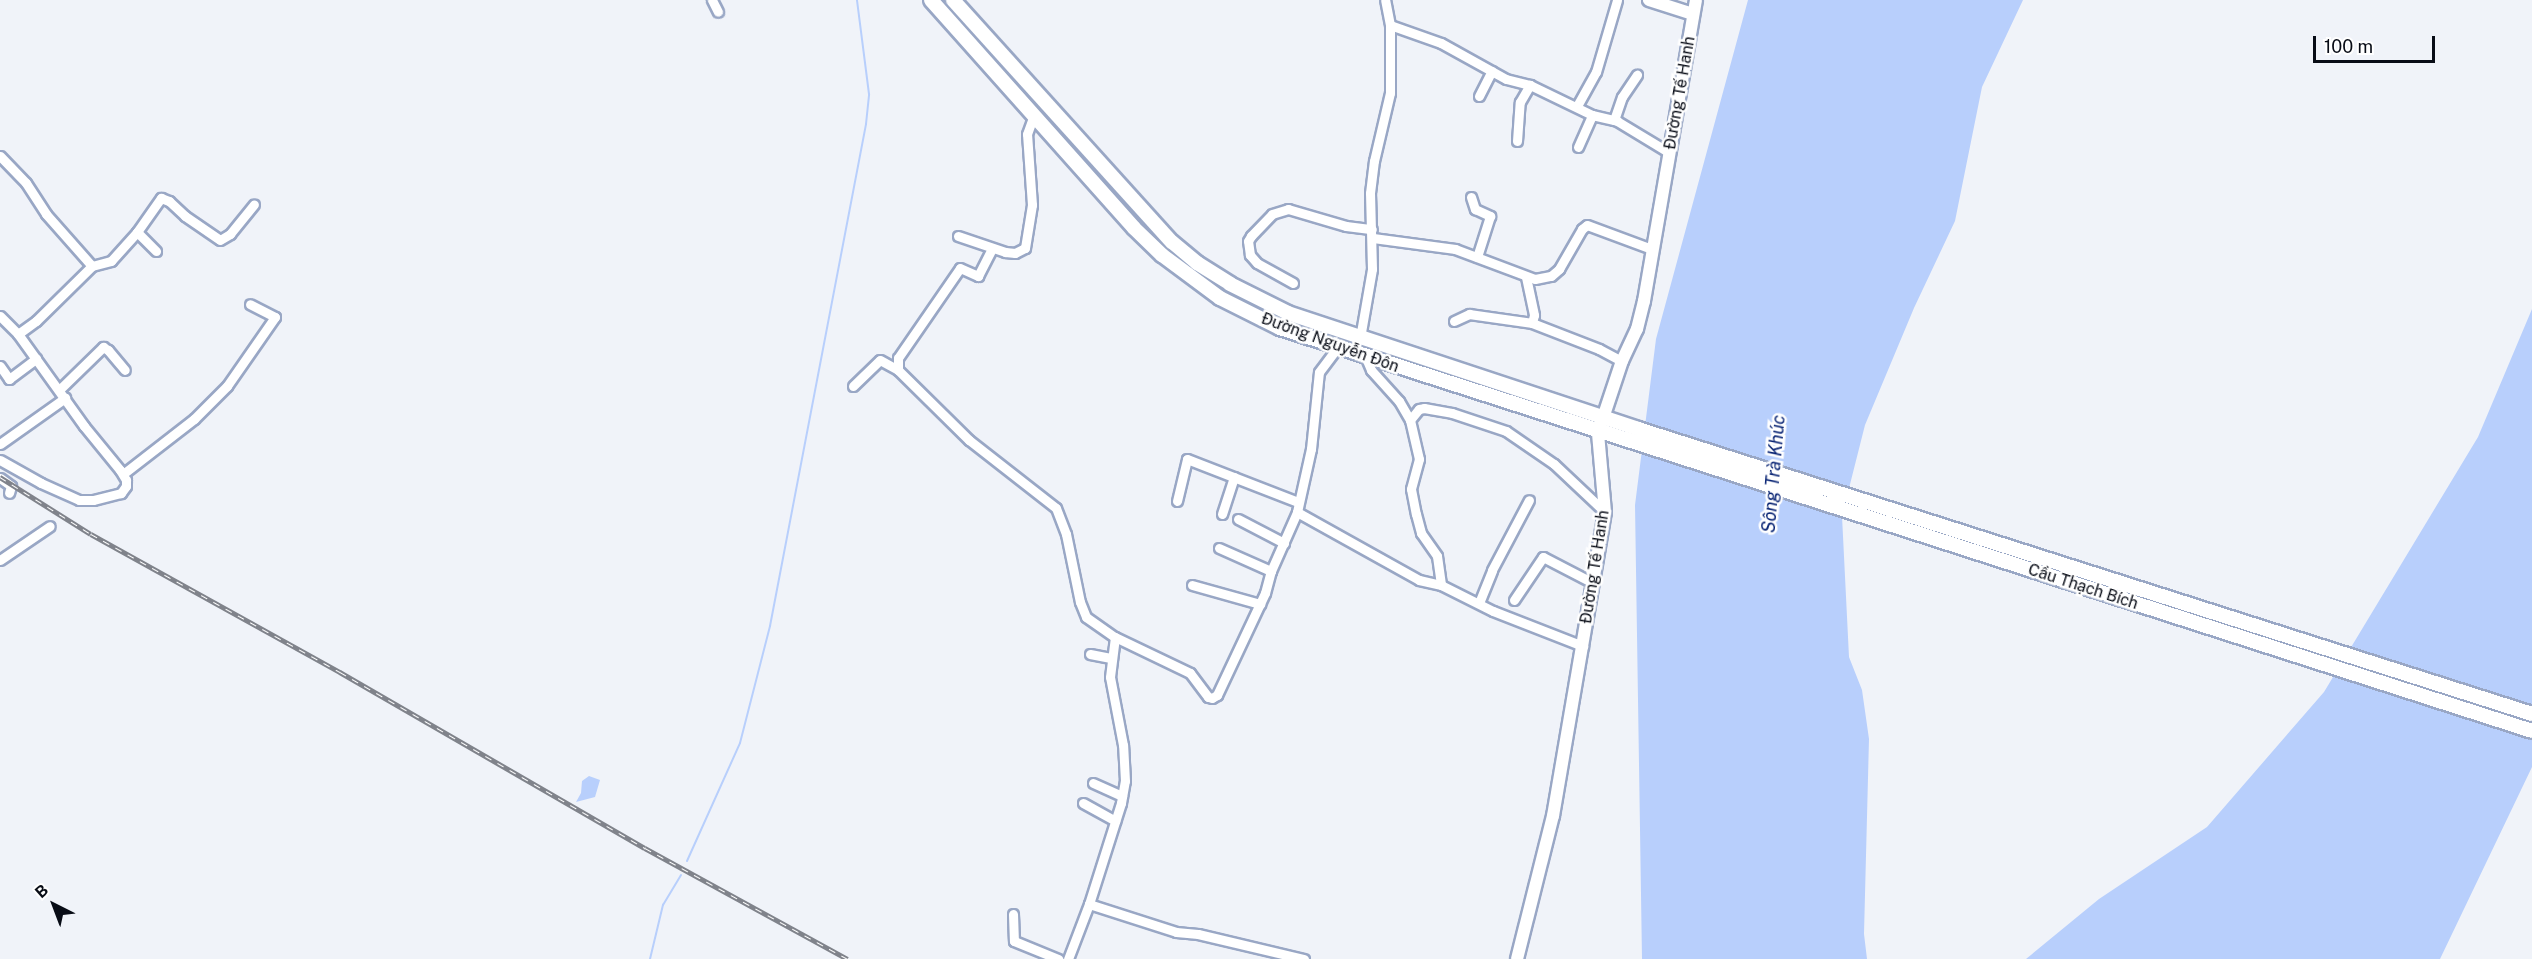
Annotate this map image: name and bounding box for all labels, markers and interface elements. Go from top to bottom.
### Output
scale bar [2316,24,2438,62]
street label: Đường Tế Hanh [1661,35,1699,151]
text: 100 m [2324,36,2373,57]
street label: Đường Nguyễn Đôn [1258,309,1402,377]
water label: Sông Trà Khúc [1758,414,1790,534]
street label: Đường Tế Hanh [1577,509,1613,625]
street label: Cầu Thạch Bích [2026,560,2140,614]
north arrow [24,875,84,935]
text: B [31,881,52,902]

